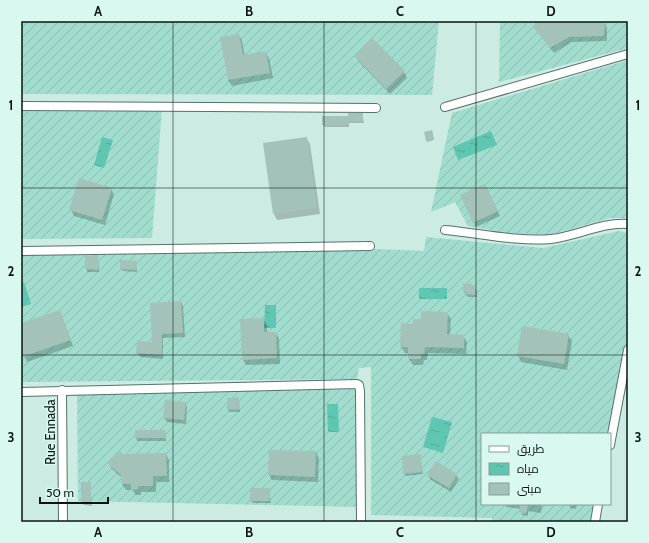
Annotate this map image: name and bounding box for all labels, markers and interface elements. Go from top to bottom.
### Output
text: A [94,3,103,19]
text: B [245,3,253,19]
text: C [396,3,404,19]
text: D [546,3,556,19]
text: 1 [9,97,13,113]
text: 1 [636,97,640,113]
text: 2 [8,263,15,279]
text: 2 [635,263,642,279]
street label: Rue Ennada [42,399,58,465]
text: 3 [7,429,15,445]
text: 3 [634,429,642,445]
legend [481,433,611,505]
text: طريق [517,441,545,456]
text: مياه [517,461,539,476]
scale bar [40,479,108,505]
text: مبنى [517,481,542,496]
text: 50 m [46,485,74,500]
text: A [94,524,103,540]
text: B [245,524,253,540]
text: C [396,524,404,540]
text: D [546,524,556,540]

